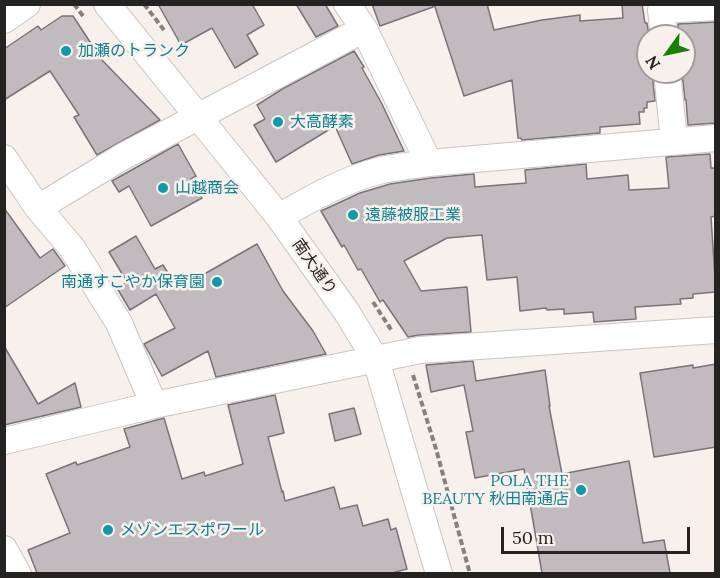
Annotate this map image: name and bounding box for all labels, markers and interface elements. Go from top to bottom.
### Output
north arrow [636,24,696,84]
place label: 加瀬のトランク [78,41,190,61]
marker: 加瀬のトランク [59,44,73,58]
text: N [641,52,664,73]
place label: 大高酵素 [290,112,354,132]
marker: 大高酵素 [271,115,285,129]
place label: 山越商会 [175,178,239,198]
marker: 山越商会 [156,181,170,195]
place label: 遠藤被服工業 [365,205,461,225]
marker: 遠藤被服工業 [346,208,360,222]
street label: 南大通り [288,235,340,299]
place label: 南通すこやか保育園 [61,272,205,292]
marker: 南通すこやか保育園 [210,275,224,289]
place label: POLA THE BEAUTY 秋田南通店 [423,471,569,509]
marker: POLA THE BEAUTY 秋田南通店 [574,483,588,497]
scale bar [504,515,693,553]
place label: メゾンエスポワール [120,520,264,540]
marker: メゾンエスポワール [101,523,115,537]
text: 50 m [512,526,554,549]

